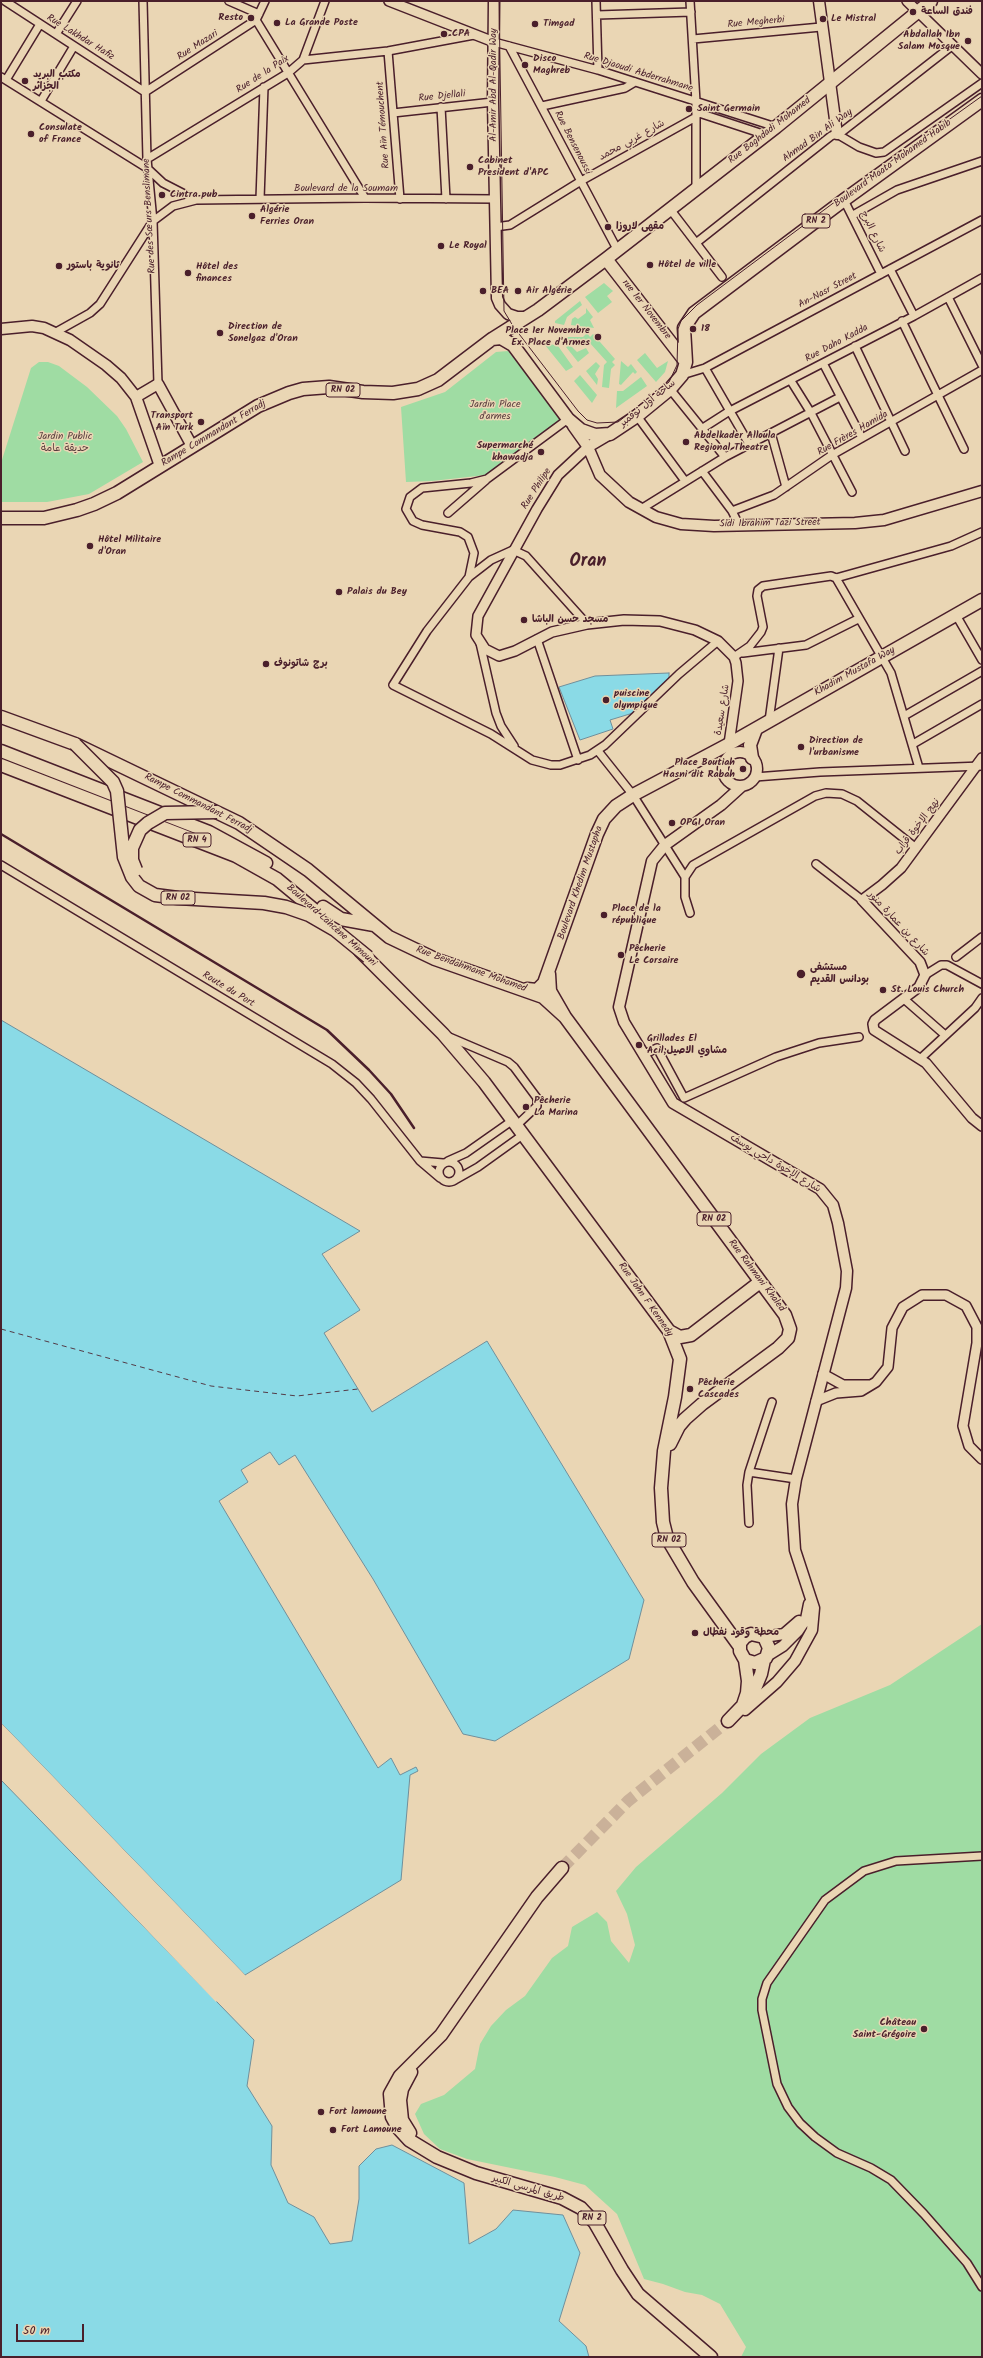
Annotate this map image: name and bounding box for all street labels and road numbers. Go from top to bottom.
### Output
street label: Rue Lakhdar Hafiz [44,12,116,64]
street label: Rue Megherbi [727,15,785,31]
street label: Rue Mazari [175,28,221,64]
street label: Al-Amir Abd Al-Qadir Way [488,28,500,142]
street label: Rue Djaoudi Abderrahmane [582,51,694,95]
street label: Rue de la Paix [234,53,292,97]
street label: Rue Aïn Témouchent [375,81,393,169]
street label: Rue Djellali [418,89,466,105]
street label: Rue Baghdadi Mohamed [726,95,814,167]
street label: Ahmad Bin Ali Way [781,107,855,165]
street label: Rue Bensenoussi [551,109,593,177]
street label: Boulevard Maata Mohamed Habib [832,117,954,211]
street label: شارع غربي محمد [597,118,667,164]
street label: Rue des Sœurs Benslimane [141,158,159,274]
street label: Boulevard de la Soumam [294,183,398,195]
street label: شارع البرج [857,209,887,255]
road number: RN 2 [802,214,830,228]
street label: An-Nasr Street [797,271,859,311]
street label: rue 1er Novembre [619,278,673,342]
street label: Rue Daho Kadda [804,322,870,366]
street label: ساحة أول نوفمبر [618,378,678,430]
road number: RN 02 [326,383,360,397]
street label: Rampe Commandant Ferradj [160,398,268,470]
street label: Rue Frères Hamida [816,409,890,459]
street label: Rue Philipe [519,466,555,512]
street label: Sidi Ibrahim Tazi Street [719,517,821,531]
street label: Khadim Mustafa Way [813,645,897,699]
street label: شارع سعيدة [713,683,733,737]
street label: Rampe Commandant Ferradj [142,771,254,837]
street label: نهج الإخوة قراب [893,796,943,858]
street label: Boulevard Khedim Mustapha [556,825,606,941]
road number: RN 4 [183,833,211,847]
street label: Boulevard Lahcène Mimouni [283,882,379,970]
street label: شارع بن عمارة منور [865,889,931,959]
road number: RN 02 [161,891,195,905]
street label: Rue Bendahmane Mohamed [414,944,528,996]
street label: Route du Port [200,970,256,1010]
street label: شارع الإخوة داحي يوسف [727,1132,823,1196]
road number: RN 02 [697,1212,731,1226]
street label: Rue Rahmani Khaled [725,1238,787,1314]
street label: Rue John F Kennedy [615,1261,675,1339]
road number: RN 02 [652,1533,686,1547]
street label: طريق المرسى الكبير [491,2173,565,2205]
road number: RN 2 [578,2211,606,2225]

